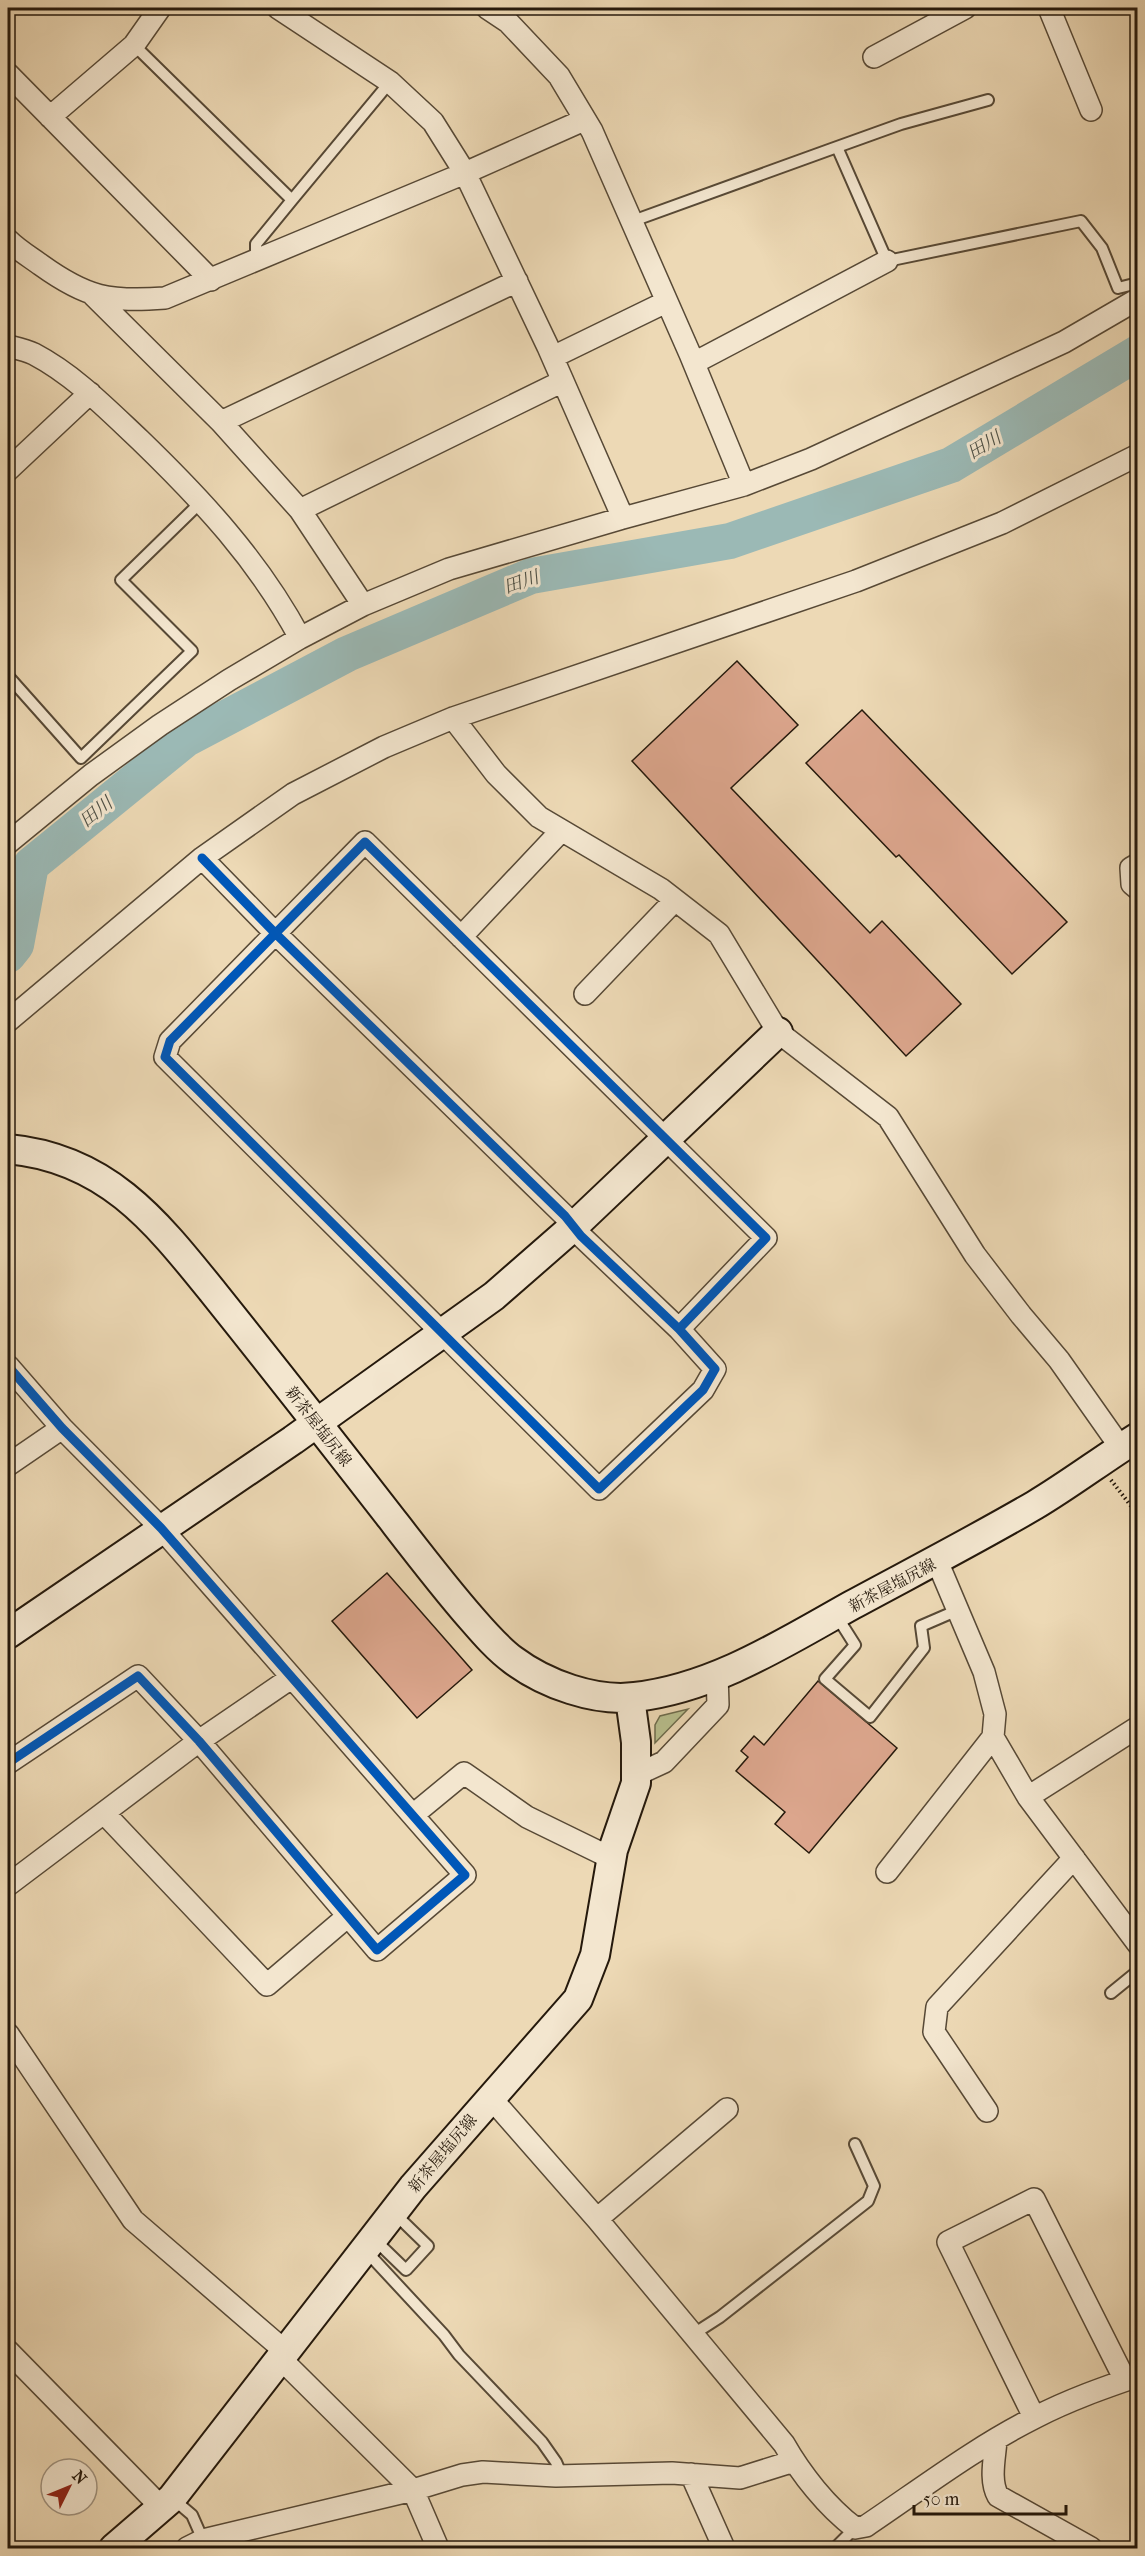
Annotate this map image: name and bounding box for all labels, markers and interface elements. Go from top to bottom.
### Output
water label: 田川 [963,426,1007,464]
water label: 田川 [501,566,543,598]
water label: 田川 [76,792,118,832]
street label: 新茶屋塩尻線 [282,1383,356,1470]
street label: 新茶屋塩尻線 [845,1555,939,1616]
street label: 新茶屋塩尻線 [404,2110,481,2196]
north arrow [39,2457,99,2517]
text: N [69,2466,91,2489]
scale bar [914,2478,1066,2516]
text: 50 m [923,2489,960,2510]

